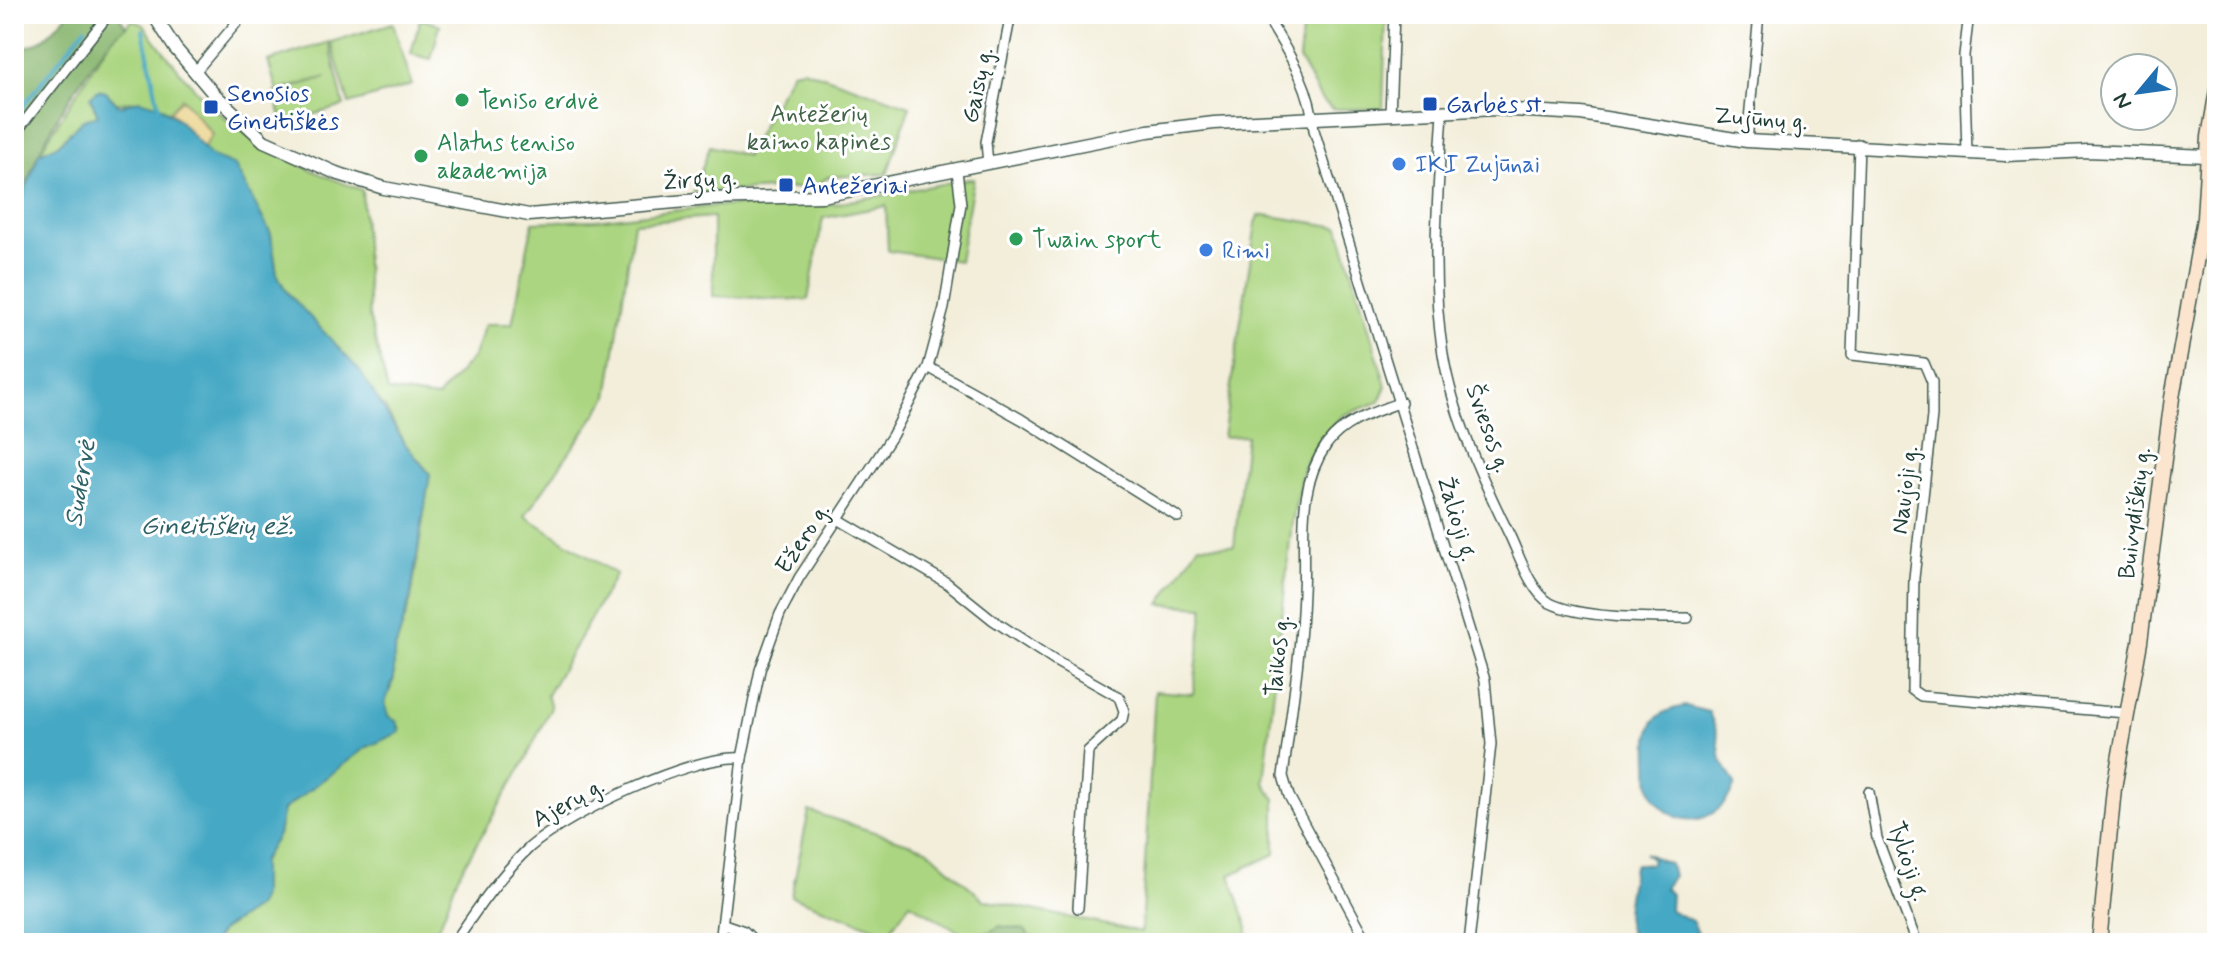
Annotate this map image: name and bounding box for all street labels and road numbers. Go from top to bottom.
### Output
street label: Gaisų g. [955,45,1002,126]
street label: Zujūnų g. [1713,101,1809,138]
street label: Žirgų g. [662,162,738,202]
street label: Šviesos g. [1457,380,1518,477]
street label: Naujoji g. [1885,444,1926,536]
street label: Buivydiškių g. [2112,446,2159,581]
street label: Žalioji g. [1426,473,1484,566]
street label: Ežero g. [769,497,838,580]
street label: Taikos g. [1259,614,1298,699]
street label: Ajerų g. [527,771,610,836]
street label: Tylioji g. [1877,818,1936,906]

